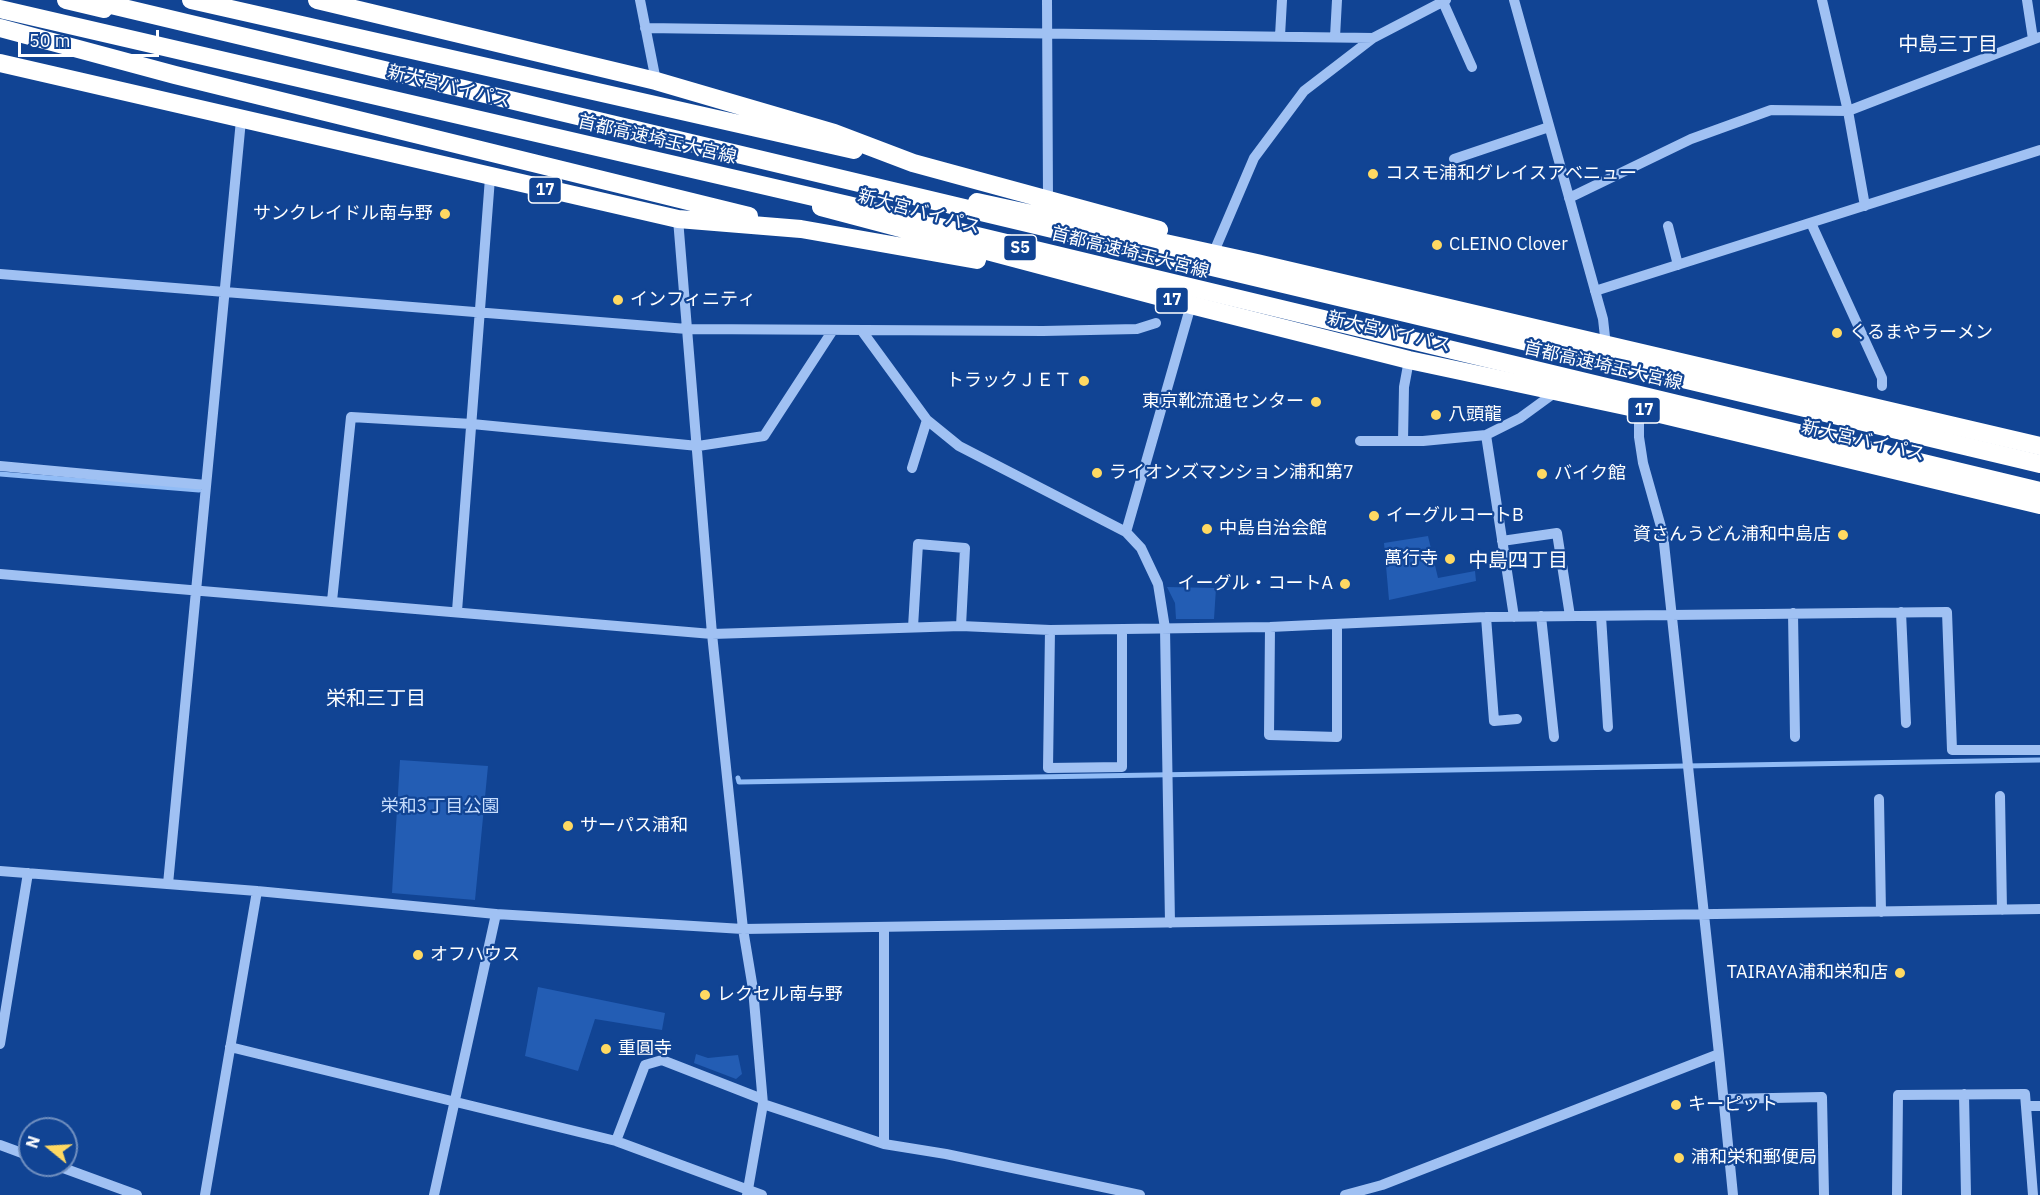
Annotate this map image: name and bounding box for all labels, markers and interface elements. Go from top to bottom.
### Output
scale bar [21,18,162,56]
text: 50 m [29,29,71,52]
district label: 中島三丁目 [1898,33,1998,57]
street label: 新大宮バイパス [385,61,513,113]
street label: 首都高速埼玉大宮線 [576,111,738,169]
place label: コスモ浦和グレイスアベニュー [1385,163,1637,185]
marker: コスモ浦和グレイスアベニュー [1366,167,1380,181]
road number: 17 [528,177,562,203]
street label: 新大宮バイパス [855,185,983,239]
place label: サンクレイドル南与野 [253,203,433,225]
marker: サンクレイドル南与野 [438,207,452,221]
street label: 首都高速埼玉大宮線 [1049,223,1211,283]
place label: CLEINO Clover [1449,234,1568,256]
road number: S5 [1004,235,1036,261]
marker: CLEINO Clover [1430,238,1444,252]
road number: 17 [1156,287,1188,313]
place label: インフィニティ [630,289,756,311]
marker: インフィニティ [611,293,625,307]
street label: 新大宮バイパス [1325,307,1453,357]
place label: くるまやラーメン [1849,322,1993,344]
marker: くるまやラーメン [1830,326,1844,340]
street label: 首都高速埼玉大宮線 [1522,337,1684,395]
place label: トラックＪＥＴ [946,370,1072,392]
marker: トラックＪＥＴ [1077,374,1091,388]
place label: 東京靴流通センター [1142,391,1304,413]
marker: 東京靴流通センター [1309,395,1323,409]
road number: 17 [1628,397,1660,423]
place label: 八頭龍 [1448,404,1502,426]
marker: 八頭龍 [1429,408,1443,422]
street label: 新大宮バイパス [1799,416,1927,466]
place label: ライオンズマンション浦和第7 [1109,462,1354,484]
place label: バイク館 [1554,463,1626,485]
marker: ライオンズマンション浦和第7 [1090,466,1104,480]
marker: バイク館 [1535,467,1549,481]
place label: イーグルコートB [1386,505,1524,527]
marker: イーグルコートB [1367,509,1381,523]
place label: 中島自治会館 [1219,518,1327,540]
marker: 中島自治会館 [1200,522,1214,536]
place label: 資さんうどん浦和中島店 [1633,524,1831,546]
marker: 資さんうどん浦和中島店 [1836,528,1850,542]
place label: 萬行寺 [1384,548,1438,570]
district label: 中島四丁目 [1468,549,1568,573]
marker: 萬行寺 [1443,552,1457,566]
place label: イーグル・コートA [1177,573,1333,595]
marker: イーグル・コートA [1338,577,1352,591]
district label: 栄和三丁目 [326,687,426,711]
park label: 栄和3丁目公園 [381,796,499,818]
place label: サーパス浦和 [580,815,688,837]
marker: サーパス浦和 [561,819,575,833]
place label: オフハウス [430,944,520,966]
marker: オフハウス [411,948,425,962]
place label: TAIRAYA浦和栄和店 [1727,962,1888,984]
marker: TAIRAYA浦和栄和店 [1893,966,1907,980]
place label: レクセル南与野 [717,984,843,1006]
marker: レクセル南与野 [698,988,712,1002]
place label: 重圓寺 [618,1038,672,1060]
marker: 重圓寺 [599,1042,613,1056]
place label: キーピット [1688,1094,1778,1116]
marker: キーピット [1669,1098,1683,1112]
north arrow [18,1117,78,1177]
text: N [21,1133,44,1151]
place label: 浦和栄和郵便局 [1691,1147,1817,1169]
marker: 浦和栄和郵便局 [1672,1151,1686,1165]

